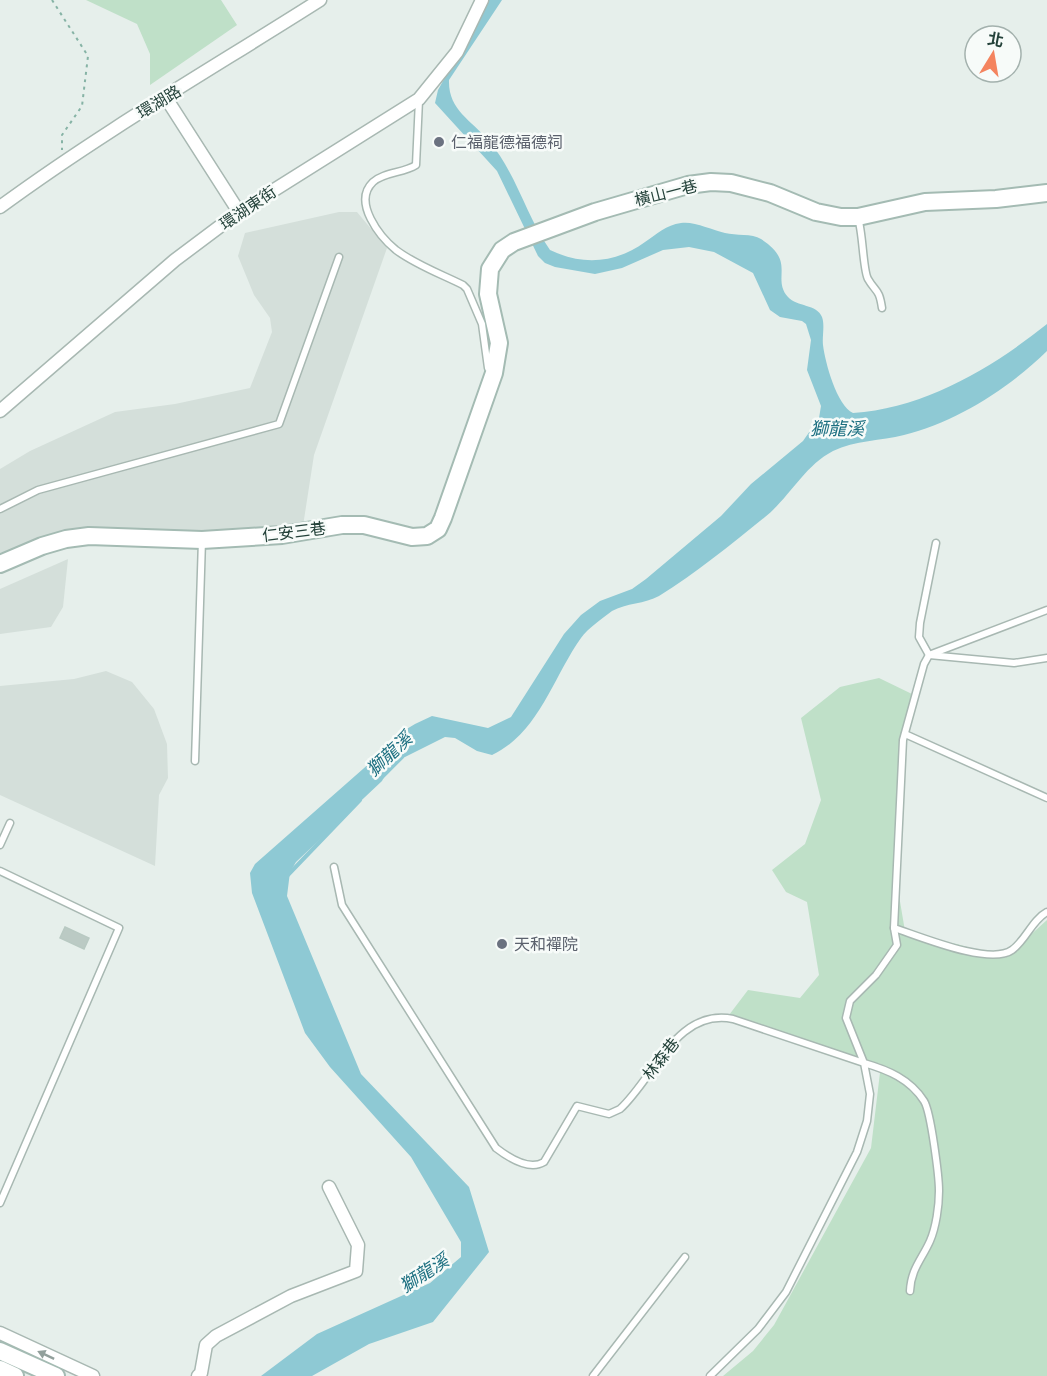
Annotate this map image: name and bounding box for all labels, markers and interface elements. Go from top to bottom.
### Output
north arrow [963,24,1023,84]
text: 北 [986,29,1005,51]
street label: 環湖路 [134,81,184,123]
place label: 仁福龍德福德祠 [451,133,563,152]
marker: 仁福龍德福德祠 [432,135,446,149]
street label: 橫山一巷 [633,176,699,210]
street label: 環湖東街 [216,182,280,234]
water label: 獅龍溪 [810,418,867,439]
street label: 仁安三巷 [261,519,327,545]
water label: 獅龍溪 [362,726,418,780]
place label: 天和禪院 [514,935,578,954]
marker: 天和禪院 [495,937,509,951]
street label: 林森巷 [639,1034,683,1084]
water label: 獅龍溪 [396,1248,455,1297]
one-way arrow [38,1350,55,1359]

